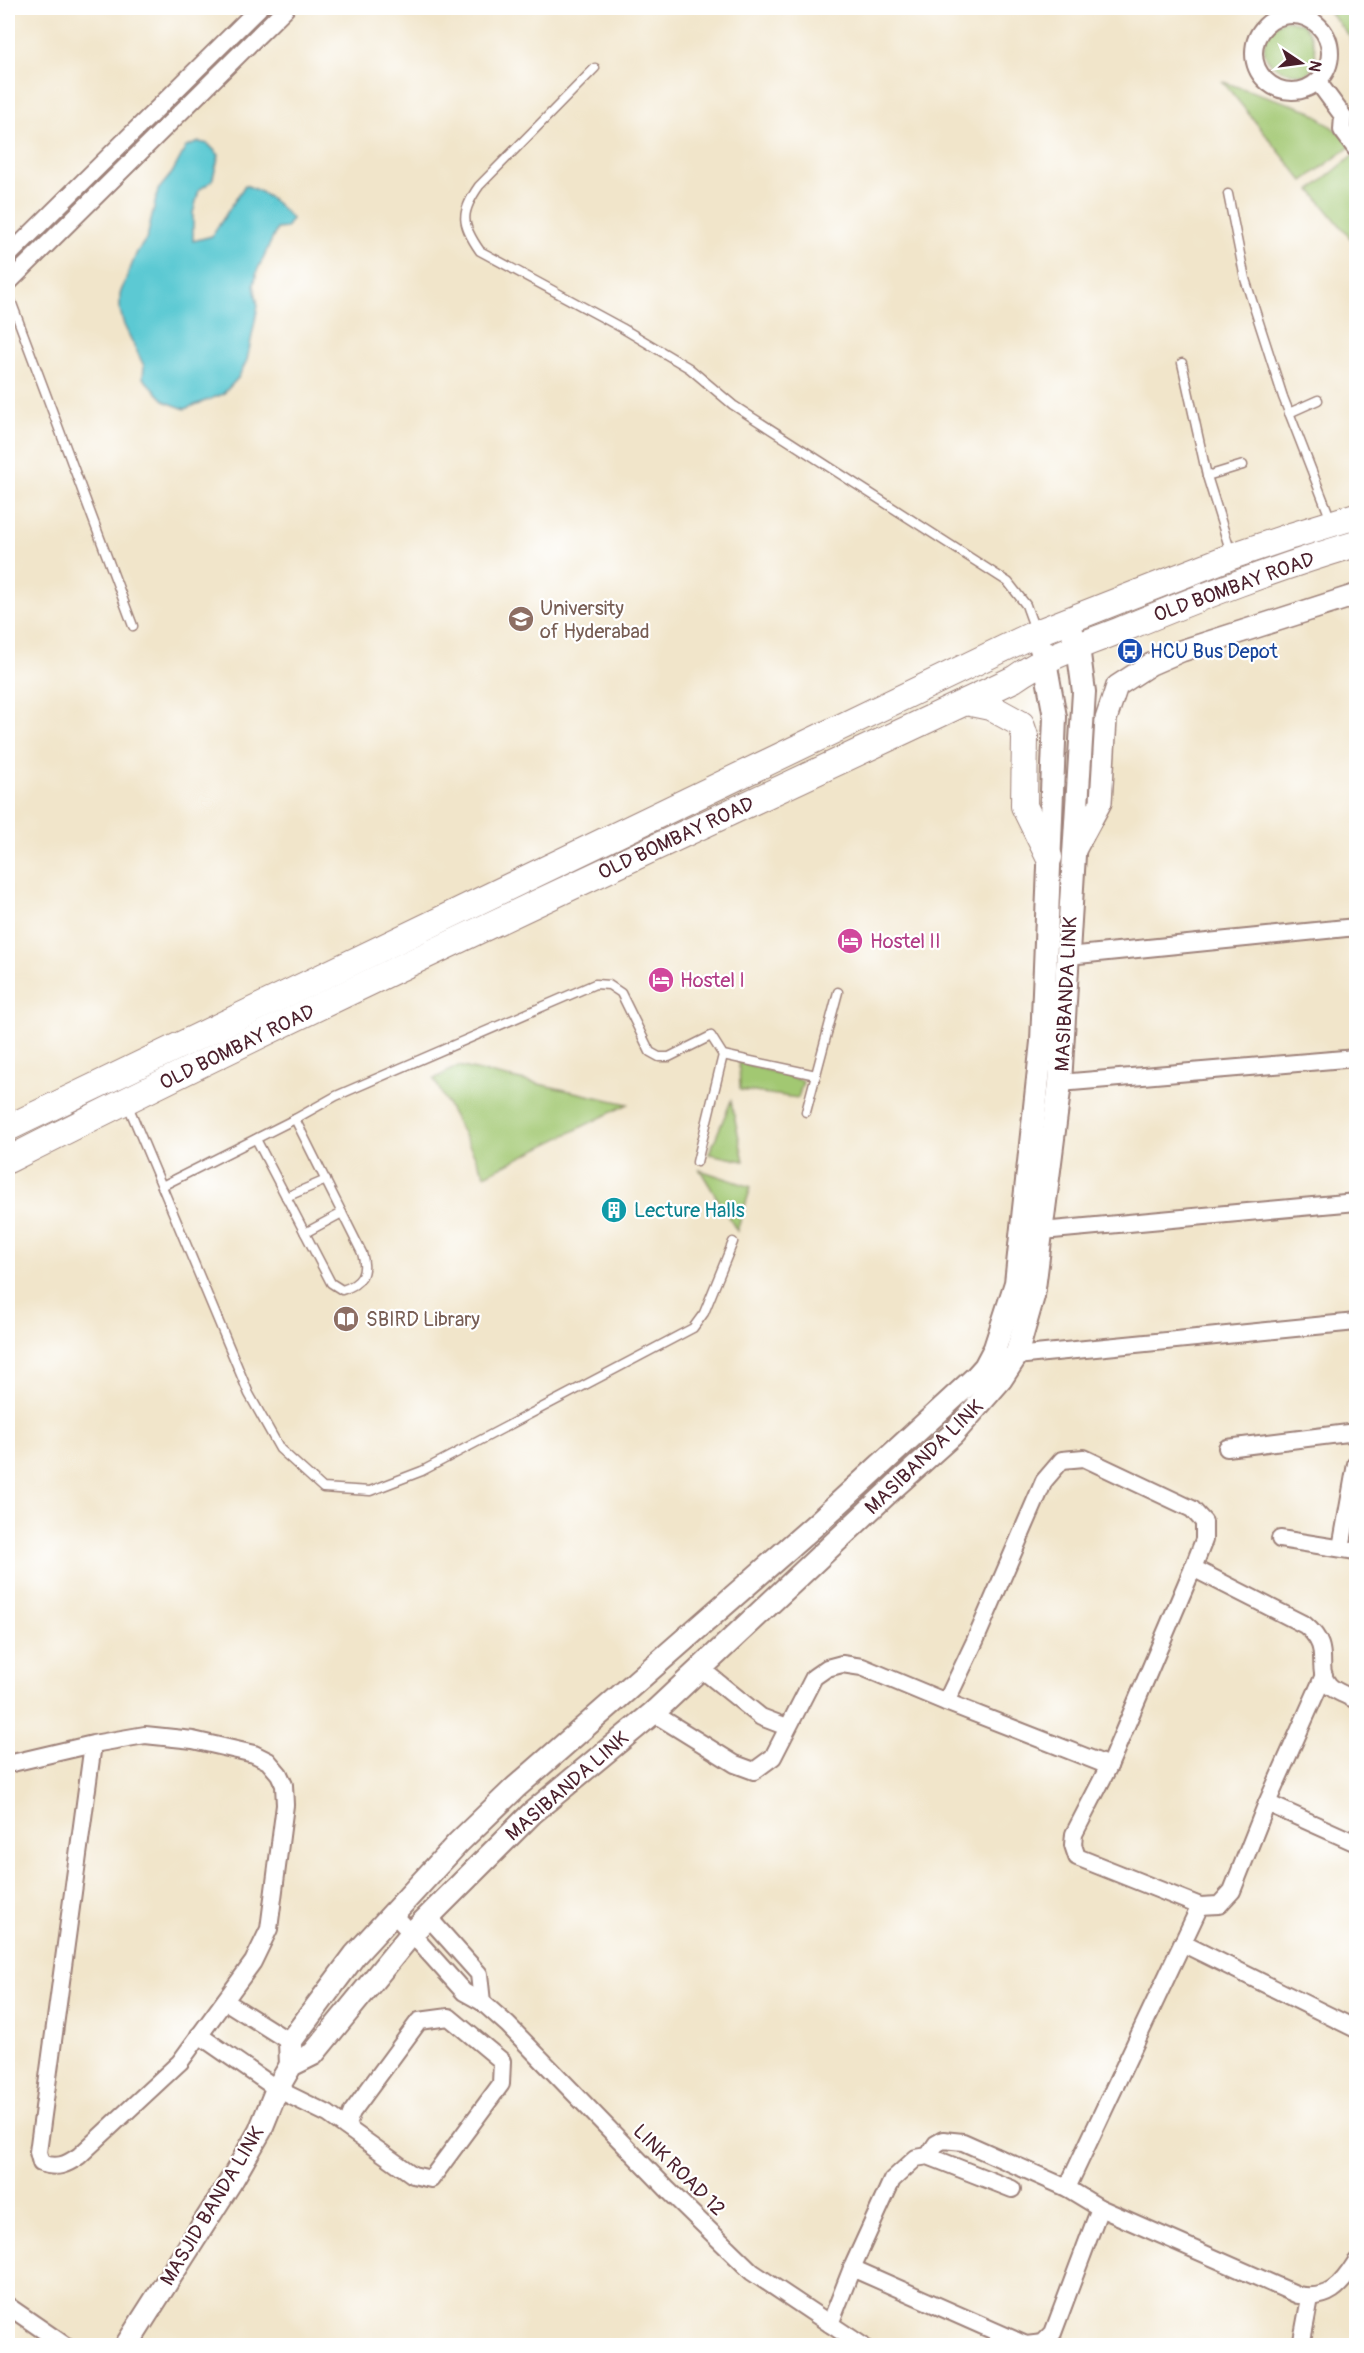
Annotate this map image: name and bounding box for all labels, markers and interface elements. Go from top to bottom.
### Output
north arrow [1271,33,1331,93]
text: N [1304,59,1326,74]
street label: OLD BOMBAY ROAD [1150,546,1318,628]
place label: University of Hyderabad [540,596,650,644]
school or university icon: University of Hyderabad [506,604,536,634]
bus stop icon: HCU Bus Depot [1115,636,1145,666]
place label: HCU Bus Depot [1150,639,1279,664]
street label: OLD BOMBAY ROAD [594,791,758,885]
street label: MASIBANDA LINK [1049,916,1083,1072]
hotel icon: Hostel II [835,926,865,956]
place label: Hostel II [870,929,941,954]
hotel icon: Hostel I [646,965,676,995]
place label: Hostel I [680,968,745,993]
street label: OLD BOMBAY ROAD [155,999,319,1095]
building icon: Lecture Halls [599,1195,629,1225]
place label: Lecture Halls [634,1198,745,1223]
library icon: SBIRD Library [331,1304,361,1334]
place label: SBIRD Library [366,1307,480,1332]
street label: MASIBANDA LINK [860,1394,988,1520]
street label: MASIBANDA LINK [500,1726,634,1846]
street label: LINK ROAD 12 [628,2119,730,2221]
street label: MASJID BANDA LINK [155,2122,269,2290]

